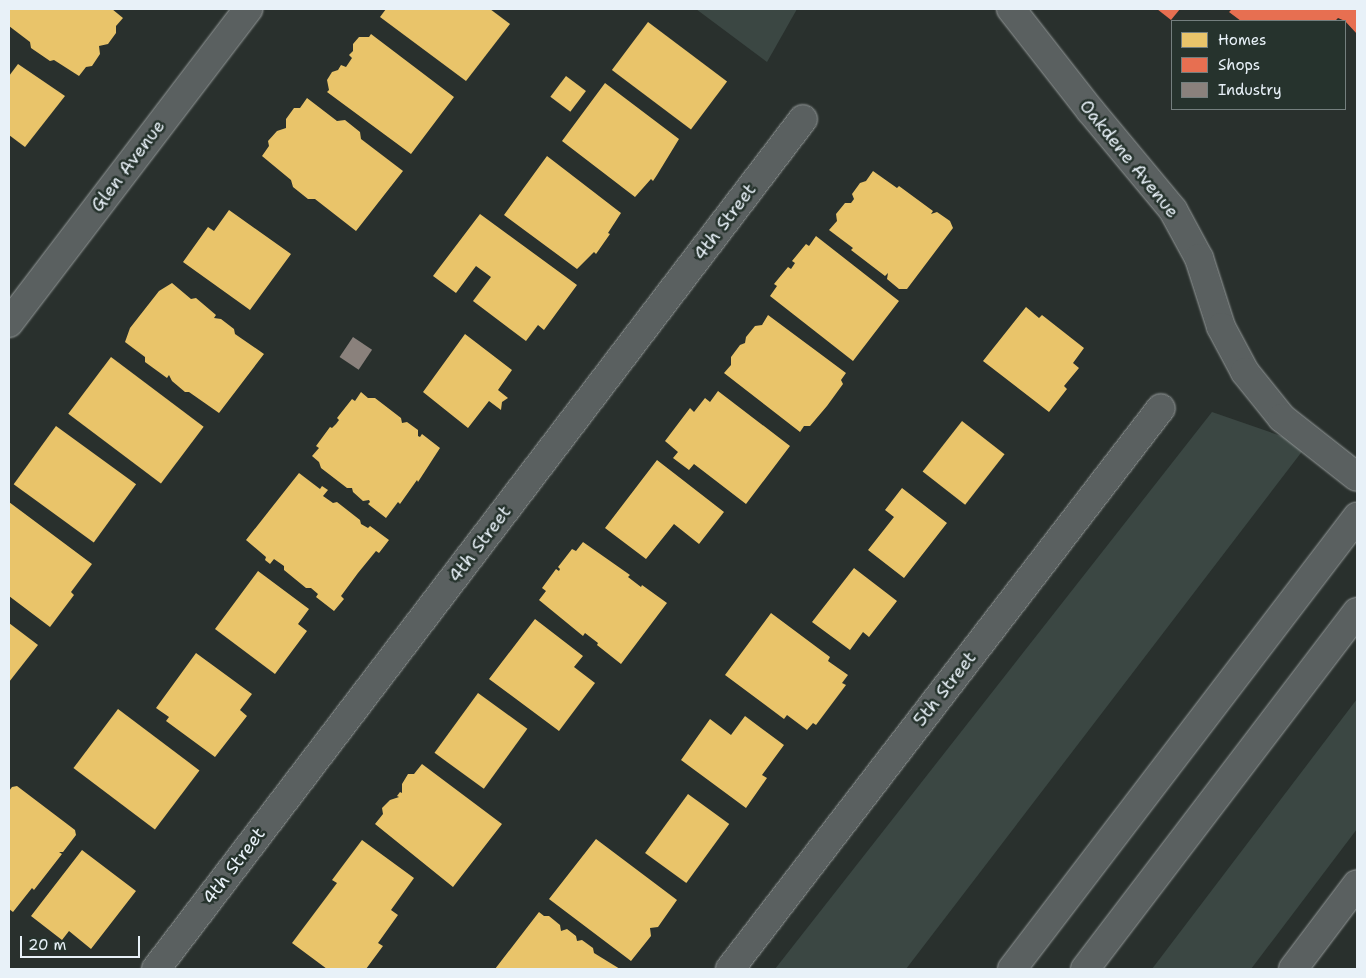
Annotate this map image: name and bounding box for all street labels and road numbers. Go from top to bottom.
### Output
street label: Oakdene Avenue [1075,96,1183,222]
street label: Glen Avenue [86,116,170,216]
street label: 4th Street [689,179,761,265]
street label: 4th Street [444,501,516,587]
street label: 5th Street [909,647,981,731]
street label: 4th Street [198,823,270,909]

